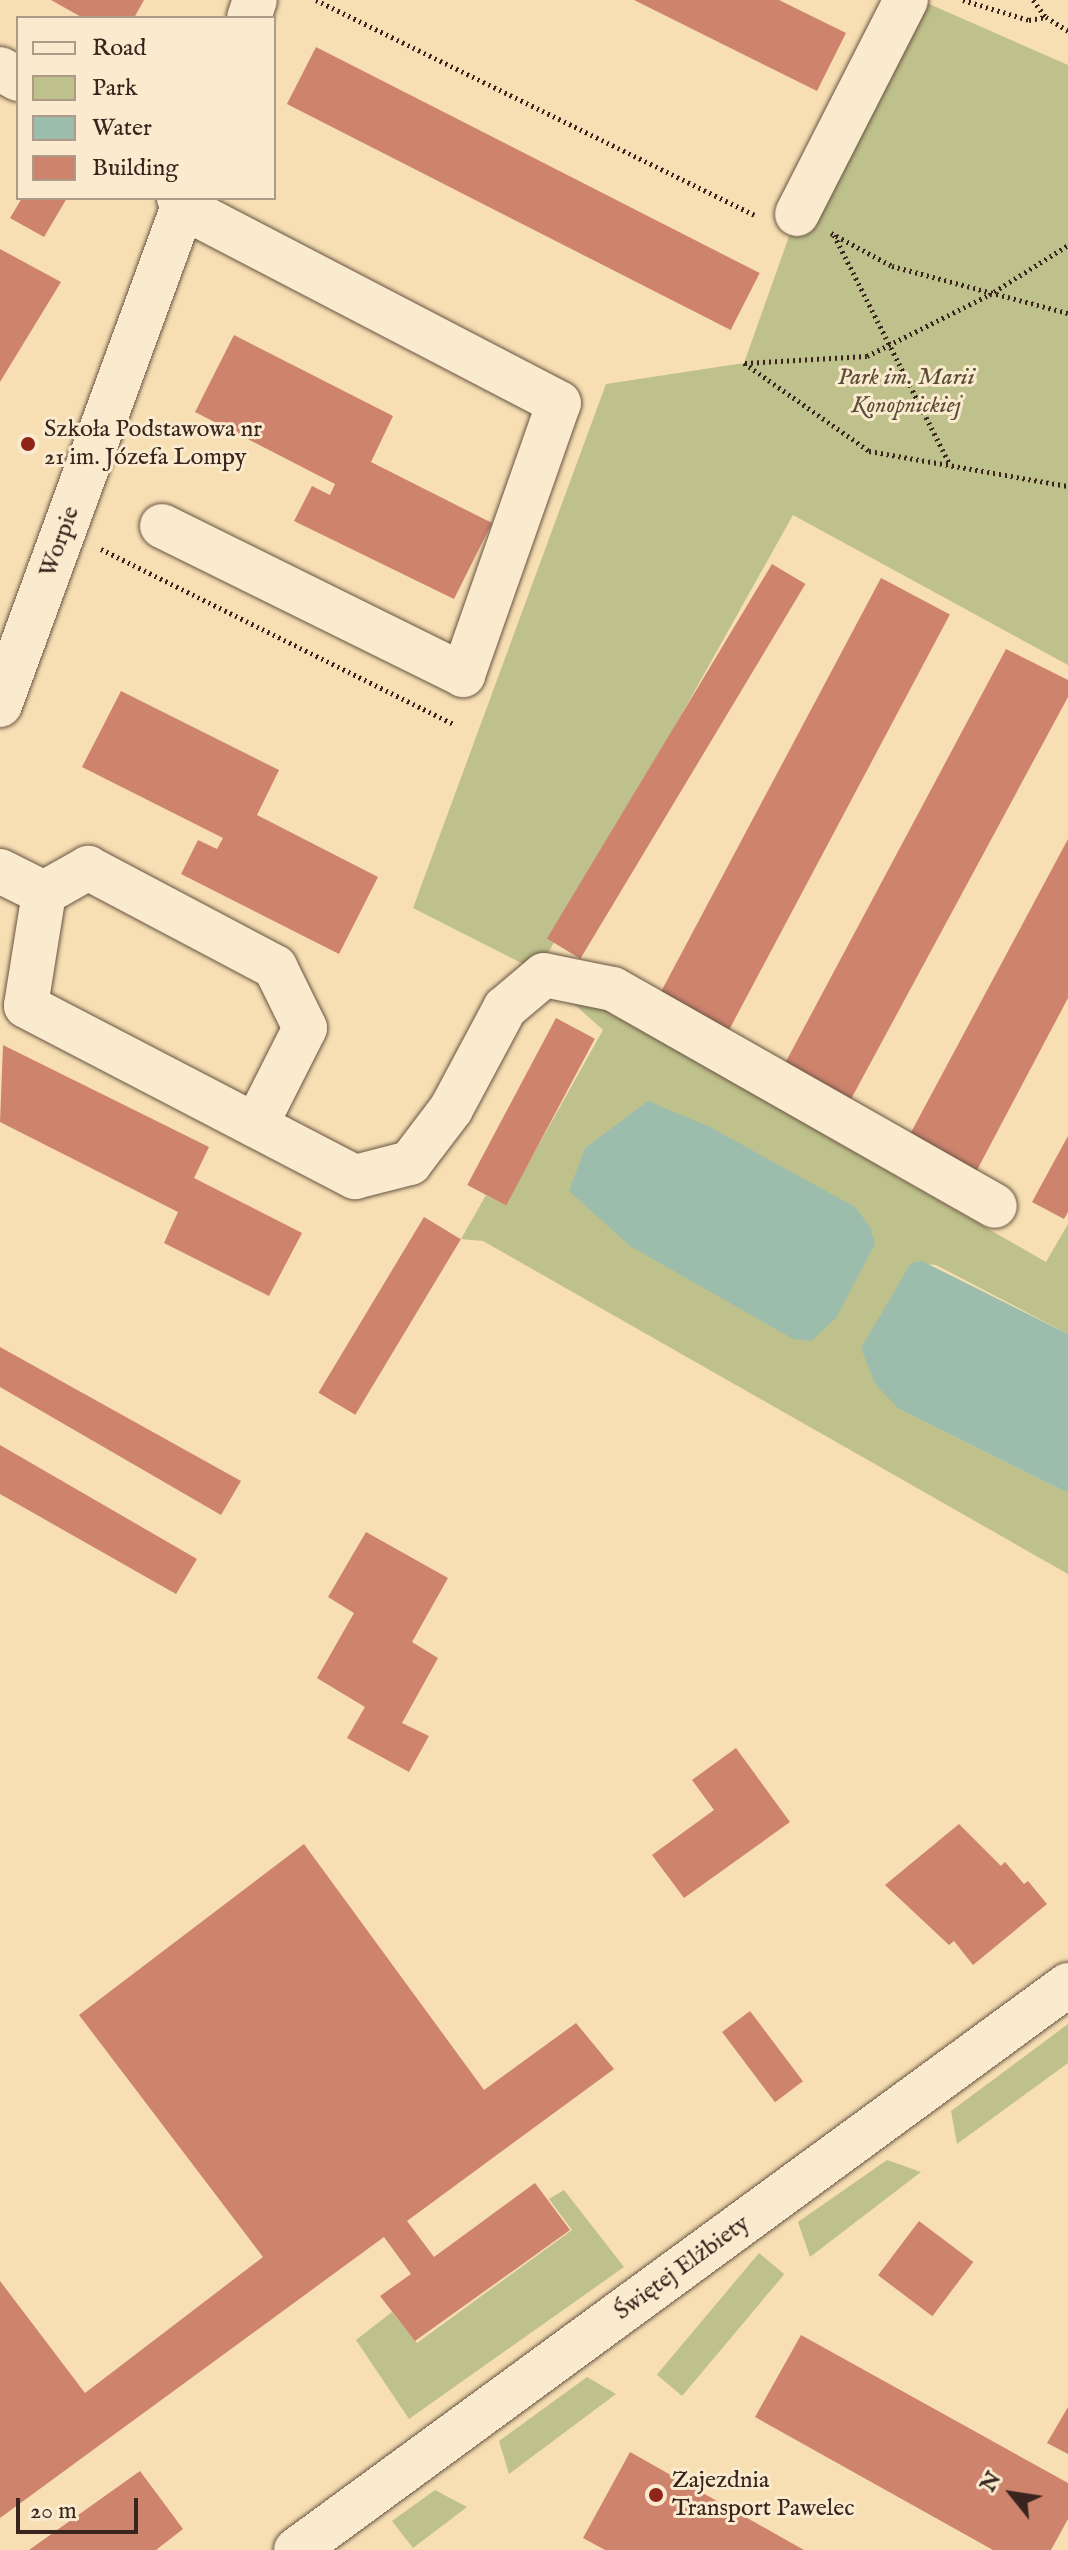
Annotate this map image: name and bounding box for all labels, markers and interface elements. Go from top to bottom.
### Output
legend [16,16,276,200]
text: Road [92,33,146,64]
text: Park [92,73,138,104]
text: Water [92,113,152,144]
text: Building [92,153,178,184]
park label: Park im. Marii Konopnickiej [837,364,975,420]
place label: Szkoła Podstawowa nr 21 im. Józefa Lompy [44,416,262,472]
marker: Szkoła Podstawowa nr 21 im. Józefa Lompy [19,435,37,453]
street label: Worpie [34,503,86,581]
street label: Świętej Elżbiety [609,2209,755,2327]
north arrow [972,2454,1052,2534]
place label: Zajezdnia Transport Pawelec [672,2467,854,2523]
text: N [974,2467,1008,2497]
scale bar [20,2482,142,2532]
marker: Zajezdnia Transport Pawelec [647,2486,665,2504]
text: 20 m [30,2496,77,2527]

